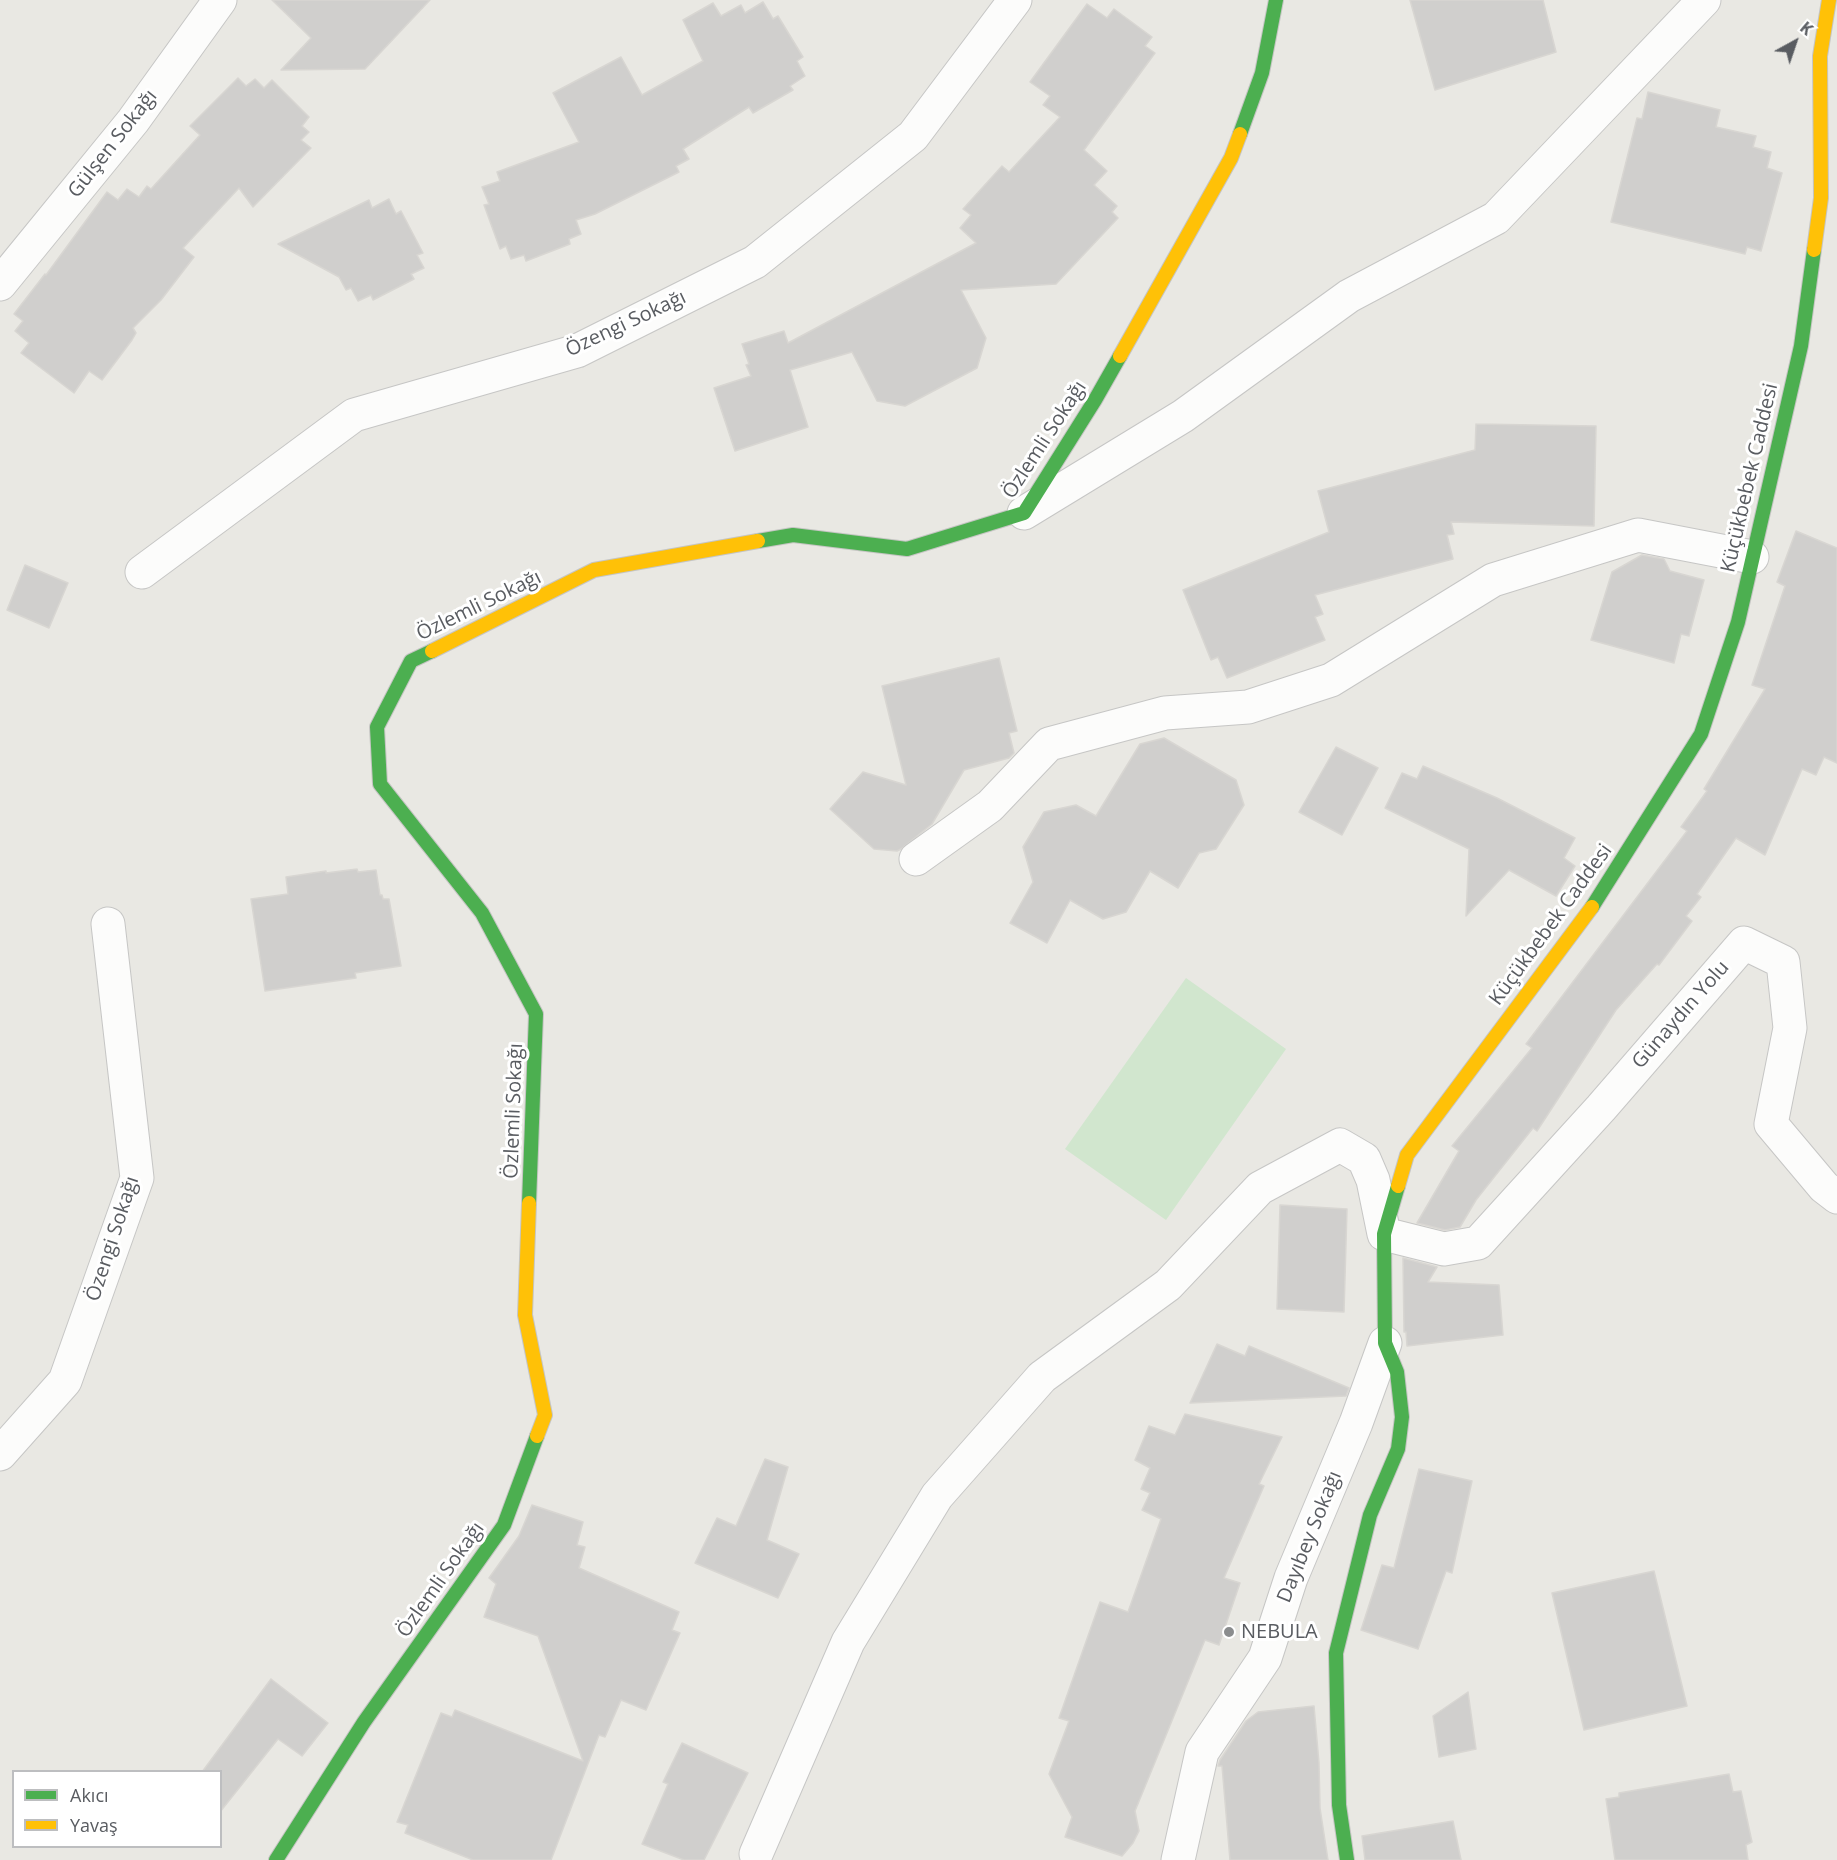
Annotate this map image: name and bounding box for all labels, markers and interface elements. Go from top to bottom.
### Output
north arrow [1765,12,1825,72]
text: K [1795,16,1818,40]
street label: Gülşen Sokağı [63,85,163,203]
street label: Özengi Sokağı [562,286,690,362]
street label: Özlemli Sokağı [998,377,1092,503]
street label: Küçükbebek Caddesi [1717,381,1783,575]
street label: Özlemli Sokağı [413,566,545,646]
street label: Küçükbebek Caddesi [1484,840,1618,1010]
street label: Günaydın Yolu [1628,956,1734,1074]
street label: Özlemli Sokağı [500,1043,528,1179]
street label: Özengi Sokağı [81,1173,145,1305]
street label: Dayıbey Sokağı [1273,1468,1347,1606]
street label: Özlemli Sokağı [392,1518,490,1642]
place label: NEBULA [1241,1620,1318,1644]
marker: NEBULA [1222,1625,1236,1639]
legend [12,1770,222,1848]
text: Akıcı [70,1783,109,1807]
text: Yavaş [70,1813,118,1837]

